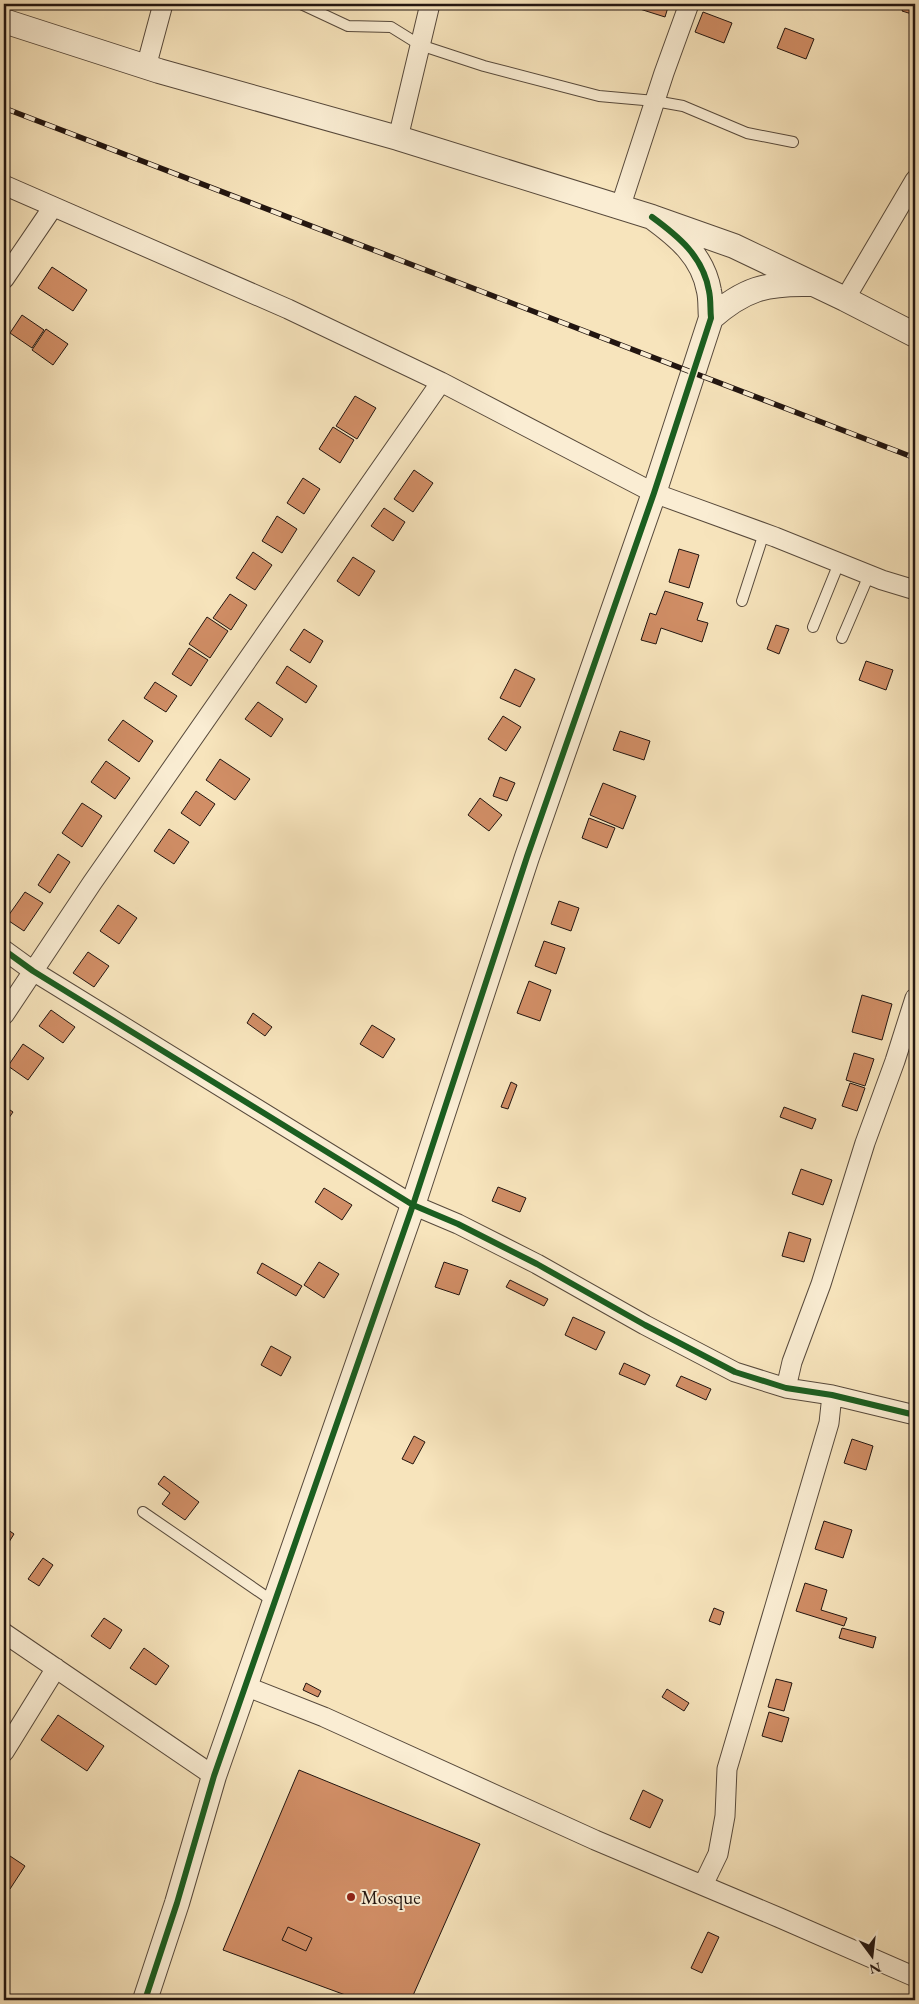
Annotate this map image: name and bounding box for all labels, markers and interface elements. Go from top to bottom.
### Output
place label: Mosque [361,1885,421,1910]
marker: Mosque [345,1891,357,1903]
north arrow [846,1932,896,1982]
text: N [867,1958,883,1979]

